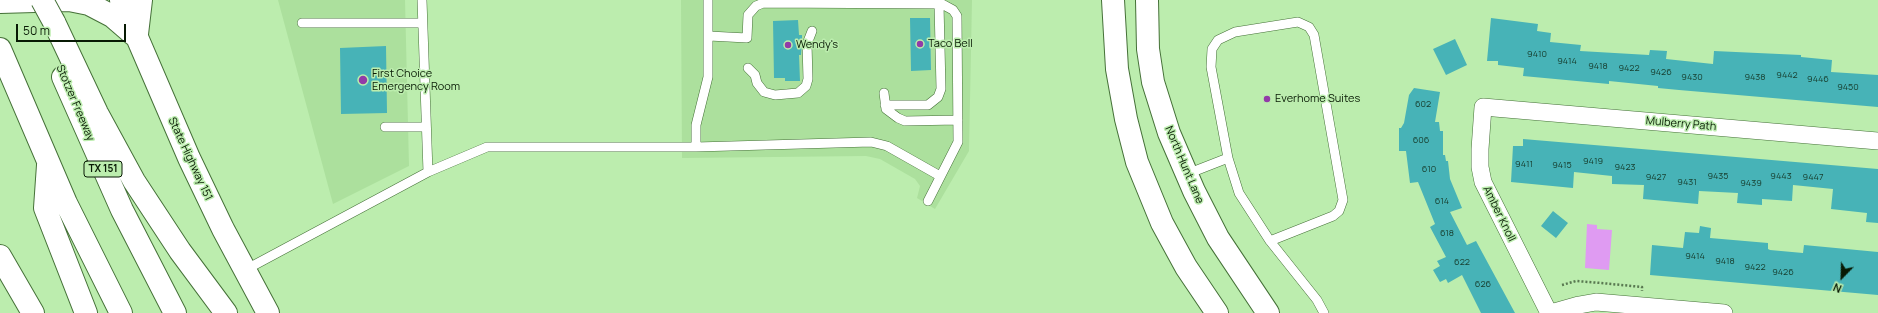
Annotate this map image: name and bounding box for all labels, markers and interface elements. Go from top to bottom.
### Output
scale bar [18,16,128,42]
text: 50 m [23,22,50,39]
place label: Taco Bell [928,37,973,51]
place label: Wendy's [796,38,838,52]
marker: Taco Bell [915,39,925,49]
marker: Wendy's [783,40,793,50]
house number: 9410 [1527,49,1547,59]
house number: 9414 [1557,56,1577,66]
house number: 9418 [1588,61,1608,71]
street label: Stotzer Freeway [53,63,97,143]
house number: 9422 [1618,63,1640,73]
place label: First Choice Emergency Room [372,67,460,93]
house number: 9426 [1650,67,1672,77]
house number: 9442 [1776,70,1798,80]
house number: 9430 [1681,72,1703,82]
house number: 9438 [1744,72,1766,82]
marker: First Choice Emergency Room [357,74,369,86]
house number: 9446 [1807,74,1829,84]
house number: 9450 [1837,82,1859,92]
place label: Everhome Suites [1275,92,1360,106]
marker: Everhome Suites [1262,94,1272,104]
house number: 602 [1415,99,1431,109]
street label: Mulberry Path [1645,114,1717,134]
street label: State Highway 151 [165,115,215,203]
street label: North Hunt Lane [1162,124,1206,206]
house number: 606 [1413,135,1429,145]
house number: 9419 [1583,156,1603,166]
house number: 9411 [1515,159,1533,169]
house number: 9415 [1552,160,1572,170]
road number: TX 151 [84,161,122,177]
house number: 9423 [1615,162,1635,172]
house number: 610 [1422,164,1436,174]
house number: 9435 [1707,171,1729,181]
house number: 9443 [1770,171,1792,181]
house number: 9427 [1646,172,1666,182]
house number: 9447 [1803,172,1823,182]
house number: 9431 [1677,177,1697,187]
house number: 9439 [1740,178,1762,188]
street label: Amber Knoll [1480,184,1518,244]
house number: 614 [1435,196,1449,206]
house number: 618 [1440,228,1454,238]
house number: 9414 [1685,251,1705,261]
house number: 9418 [1715,256,1735,266]
house number: 622 [1454,257,1470,267]
north arrow [1822,257,1862,297]
house number: 9422 [1744,262,1766,272]
house number: 9426 [1772,267,1794,277]
house number: 626 [1475,279,1491,289]
text: N [1831,280,1844,297]

